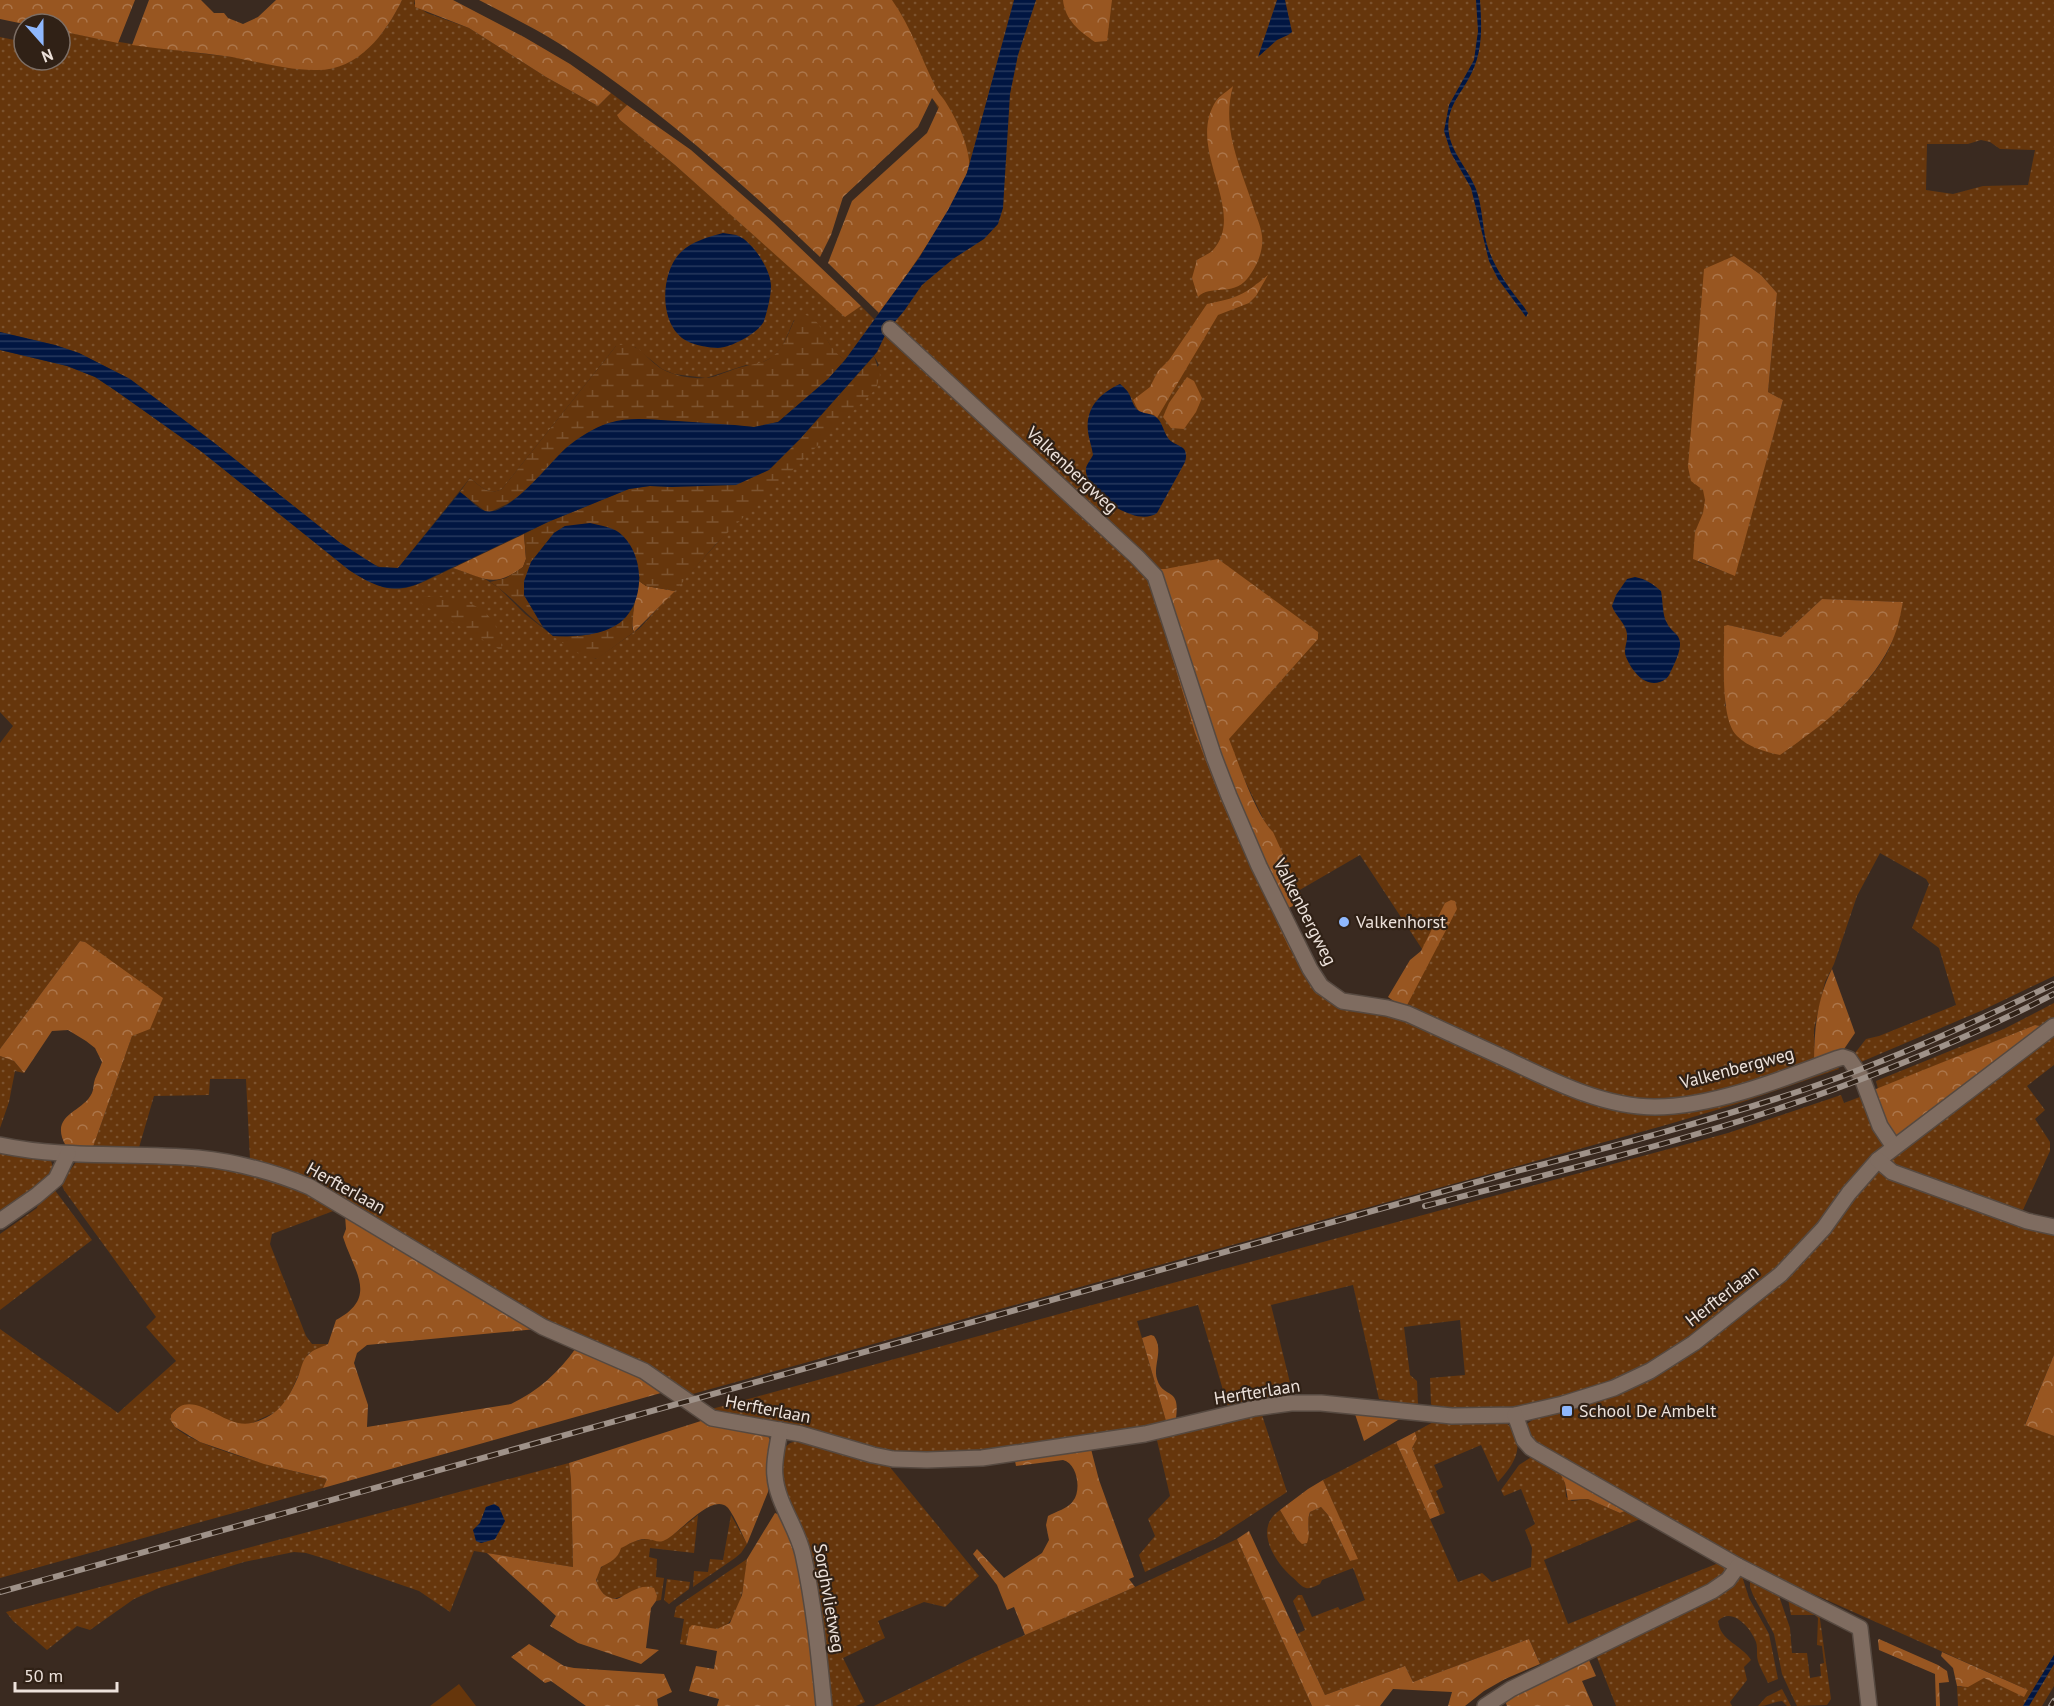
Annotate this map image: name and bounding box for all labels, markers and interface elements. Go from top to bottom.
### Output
north arrow [12,12,72,72]
text: N [39,45,56,67]
street label: Valkenbergweg [1021,421,1123,518]
street label: Valkenbergweg [1268,853,1342,969]
place label: Valkenhorst [1355,910,1446,933]
marker: Valkenhorst [1337,915,1351,929]
street label: Valkenbergweg [1676,1041,1796,1094]
street label: Herfterlaan [303,1156,390,1219]
street label: Herfterlaan [1680,1260,1763,1331]
street label: Herfterlaan [1212,1373,1302,1410]
street label: Herfterlaan [723,1389,813,1428]
place label: School De Ambelt [1579,1399,1716,1422]
marker: School De Ambelt [1560,1404,1574,1418]
street label: Sorghvlietweg [809,1542,850,1654]
scale bar [15,1655,117,1693]
text: 50 m [24,1664,63,1687]

